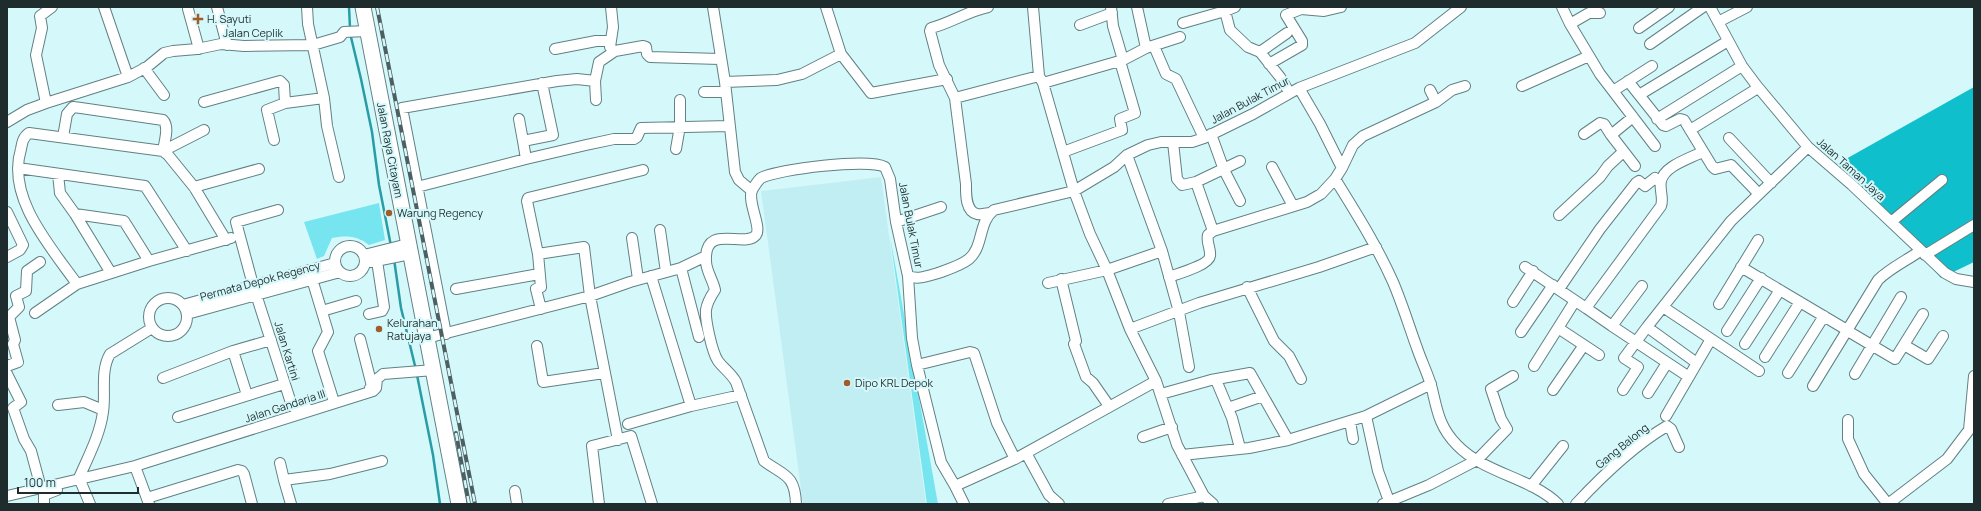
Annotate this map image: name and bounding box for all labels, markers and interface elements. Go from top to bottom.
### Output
place label: H. Sayuti [207,11,251,26]
marker: H. Sayuti [192,13,204,25]
street label: Jalan Ceplik [223,25,283,40]
street label: Jalan Bulak Timur [1208,72,1292,127]
street label: Jalan Raya Citayam [374,101,407,199]
street label: Jalan Taman Jaya [1814,134,1889,203]
street label: Jalan Bulak Timur [896,181,927,269]
place label: Warung Regency [397,205,483,220]
marker: Warung Regency [384,208,394,218]
street label: Permata Depok Regency [198,257,322,304]
place label: Kelurahan Ratujaya [387,315,438,343]
street label: Jalan Kartini [271,319,304,382]
marker: Kelurahan Ratujaya [374,324,384,334]
place label: Dipo KRL Depok [855,375,934,390]
marker: Dipo KRL Depok [842,378,852,388]
street label: Jalan Gandaria III [243,385,327,426]
street label: Gang Balong [1592,420,1651,472]
scale bar [18,469,138,495]
text: 100 m [24,474,56,491]

